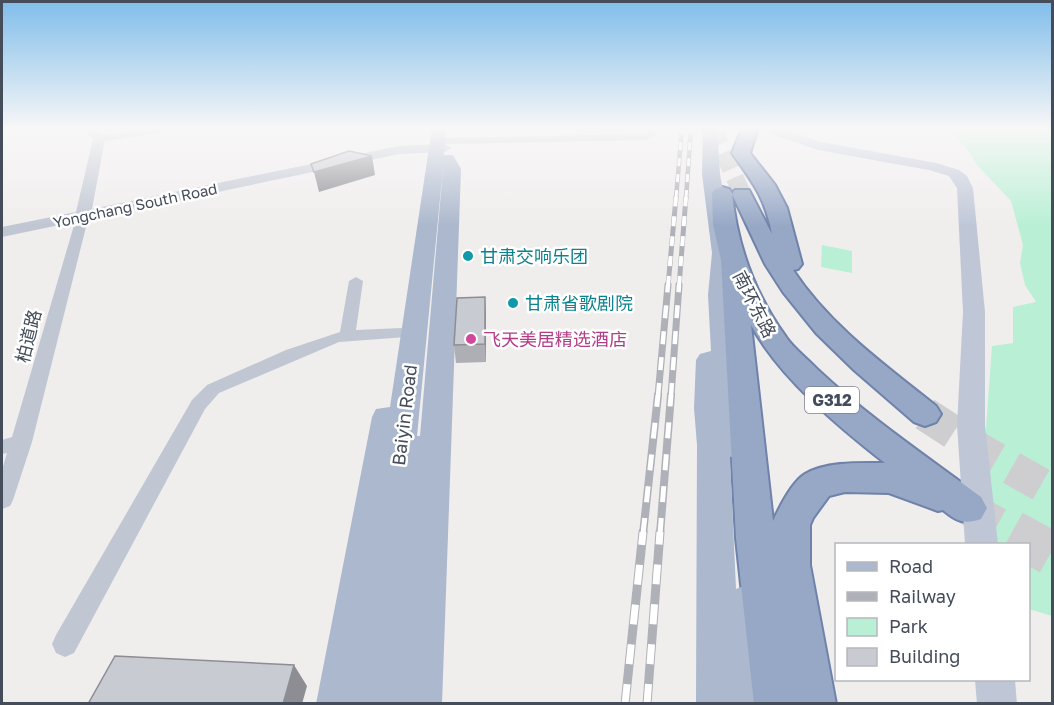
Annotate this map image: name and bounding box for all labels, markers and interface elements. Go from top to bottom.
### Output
street label: Yongchang South Road [51,179,219,231]
place label: 甘肃交响乐团 [480,245,588,267]
marker: 甘肃交响乐团 [461,249,475,263]
street label: 南环东路 [729,267,781,341]
place label: 甘肃省歌剧院 [525,292,633,314]
marker: 甘肃省歌剧院 [506,296,520,310]
street label: 柏道路 [11,307,45,365]
place label: 飞天美居精选酒店 [483,328,627,350]
marker: 飞天美居精选酒店 [464,332,478,346]
street label: Baiyin Road [387,363,421,467]
road number: G312 [805,387,859,413]
legend [835,543,1030,681]
text: Road [889,555,933,577]
text: Railway [889,585,956,607]
text: Park [889,615,928,637]
text: Building [889,645,960,667]

